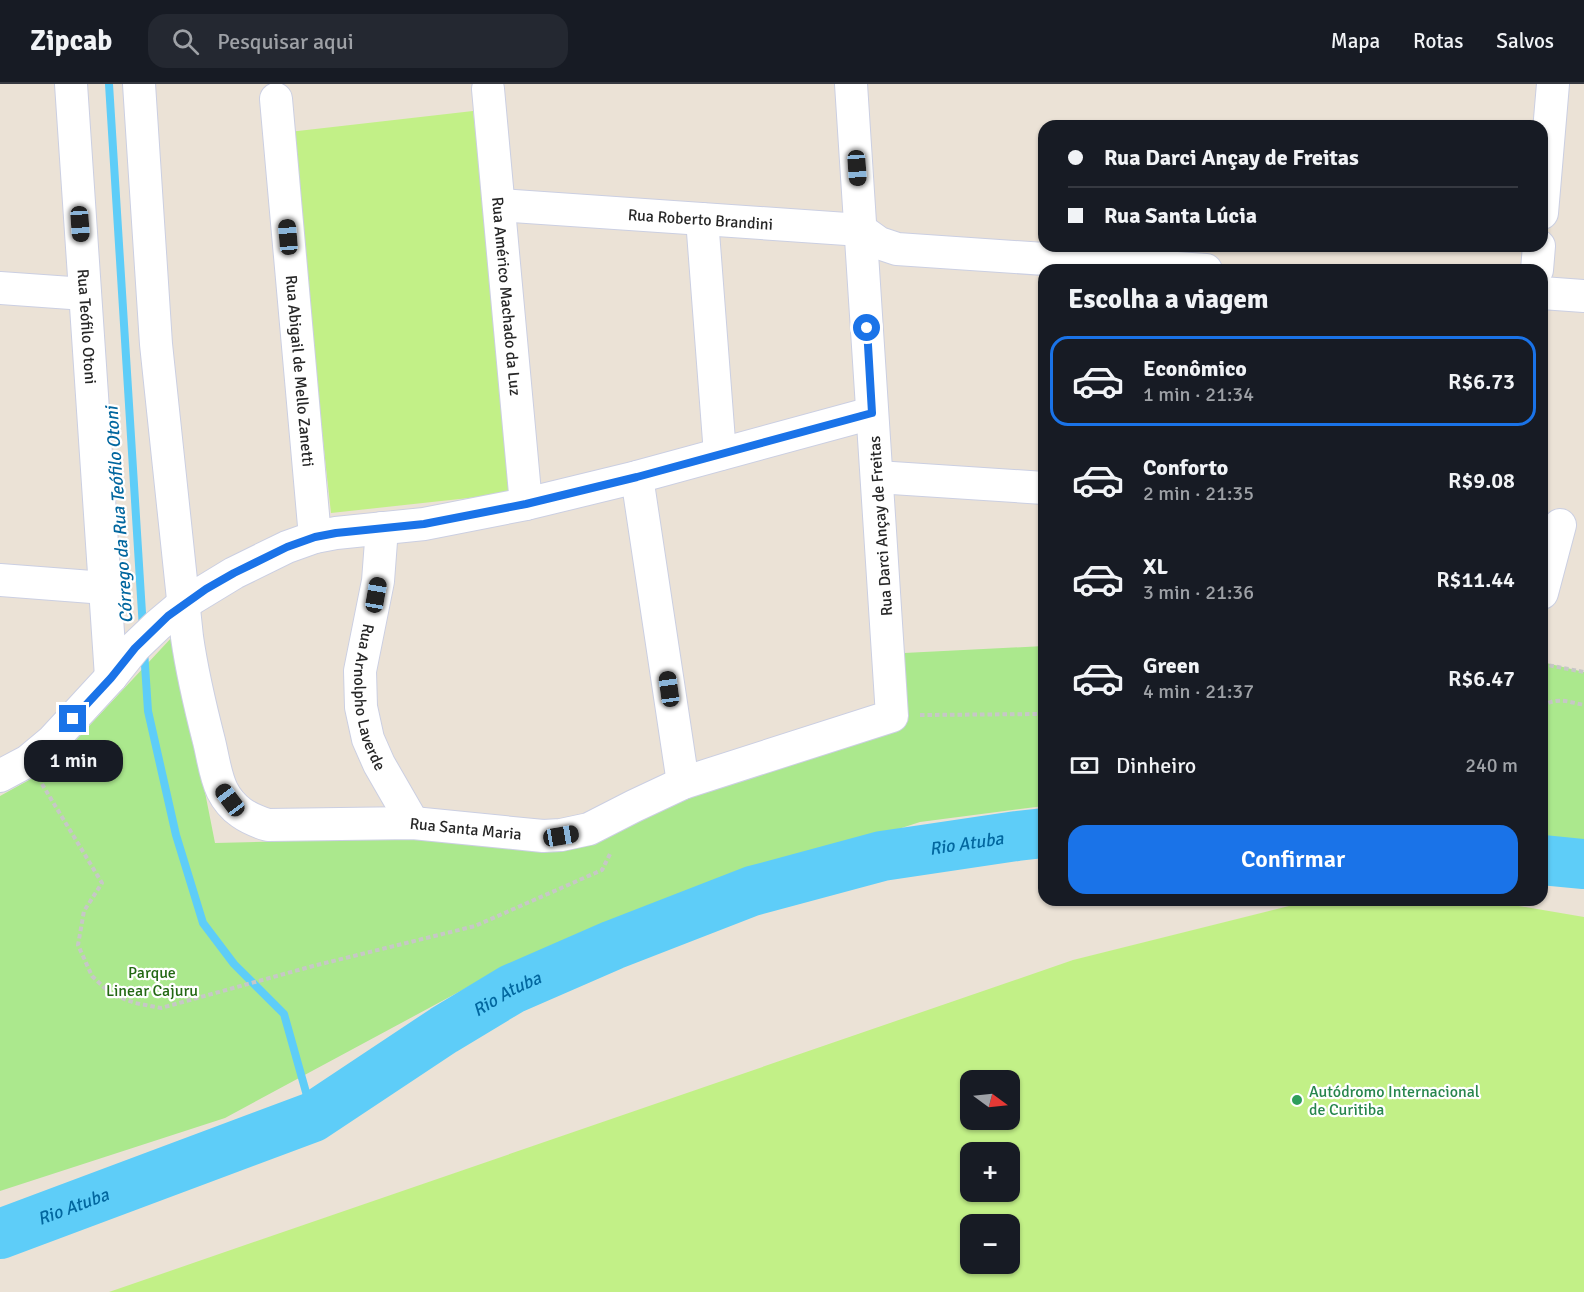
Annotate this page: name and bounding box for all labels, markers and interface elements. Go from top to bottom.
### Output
search box [148,14,568,68]
text: Zipcab [30,24,112,58]
icon: search [169,25,202,58]
text: Pesquisar aqui [217,28,354,55]
text: Mapa [1331,28,1380,54]
text: Rotas [1413,28,1463,54]
text: Salvos [1496,28,1554,54]
text: Rua Darci Ançay de Freitas [1104,144,1359,171]
car [847,149,867,187]
street label: Rua Américo Machado da Luz [487,196,525,397]
text: Rua Santa Lúcia [1104,202,1257,229]
car [70,205,90,243]
street label: Rua Roberto Brandini [627,205,774,235]
car [277,218,299,256]
street label: Rua Teófilo Otoni [72,268,100,385]
street label: Rua Abigail de Mello Zanetti [281,274,318,468]
text: Escolha a viagem [1068,283,1269,316]
route start [853,314,880,341]
icon: car [1071,354,1125,408]
text: Econômico [1143,355,1247,382]
text: R$6.73 [1448,368,1515,395]
text: 1 min · 21:34 [1143,382,1254,407]
water label: Córrego da Rua Teófilo Otoni [100,404,138,624]
street label: Rua Darci Ançay de Freitas [865,435,897,617]
icon: car [1071,453,1125,507]
text: Conforto [1143,454,1228,481]
text: R$9.08 [1448,467,1515,494]
text: 2 min · 21:35 [1143,481,1254,506]
icon: car [1071,552,1125,606]
text: XL [1143,553,1168,580]
text: R$11.44 [1436,566,1515,593]
car [364,576,388,614]
text: 3 min · 21:36 [1143,580,1254,605]
street label: Rua Arnolpho Laverde [349,622,390,775]
icon: car [1071,651,1125,705]
text: Green [1143,652,1200,679]
text: R$6.47 [1448,665,1515,692]
car [658,670,680,708]
text: 4 min · 21:37 [1143,679,1254,704]
route end [59,705,86,732]
callout: 1 min [23,740,122,782]
text: 1 min [50,748,97,773]
icon: cash [1068,749,1101,782]
text: Dinheiro [1116,752,1196,779]
text: 240 m [1465,753,1518,778]
car [212,780,248,820]
street label: Rua Santa Maria [409,814,523,845]
car [542,824,580,848]
button: Confirmar [1068,825,1518,894]
water label: Rio Atuba [928,827,1006,860]
park label: Parque Linear Cajuru [106,963,198,1001]
water label: Rio Atuba [469,966,545,1021]
north arrow [960,1070,1020,1130]
map controls [960,1070,1020,1274]
place label: Autódromo Internacional de Curitiba [1309,1082,1480,1120]
marker: Autódromo Internacional de Curitiba [1290,1093,1304,1107]
button: + [960,1142,1020,1202]
water label: Rio Atuba [34,1183,113,1230]
button: − [960,1214,1020,1274]

